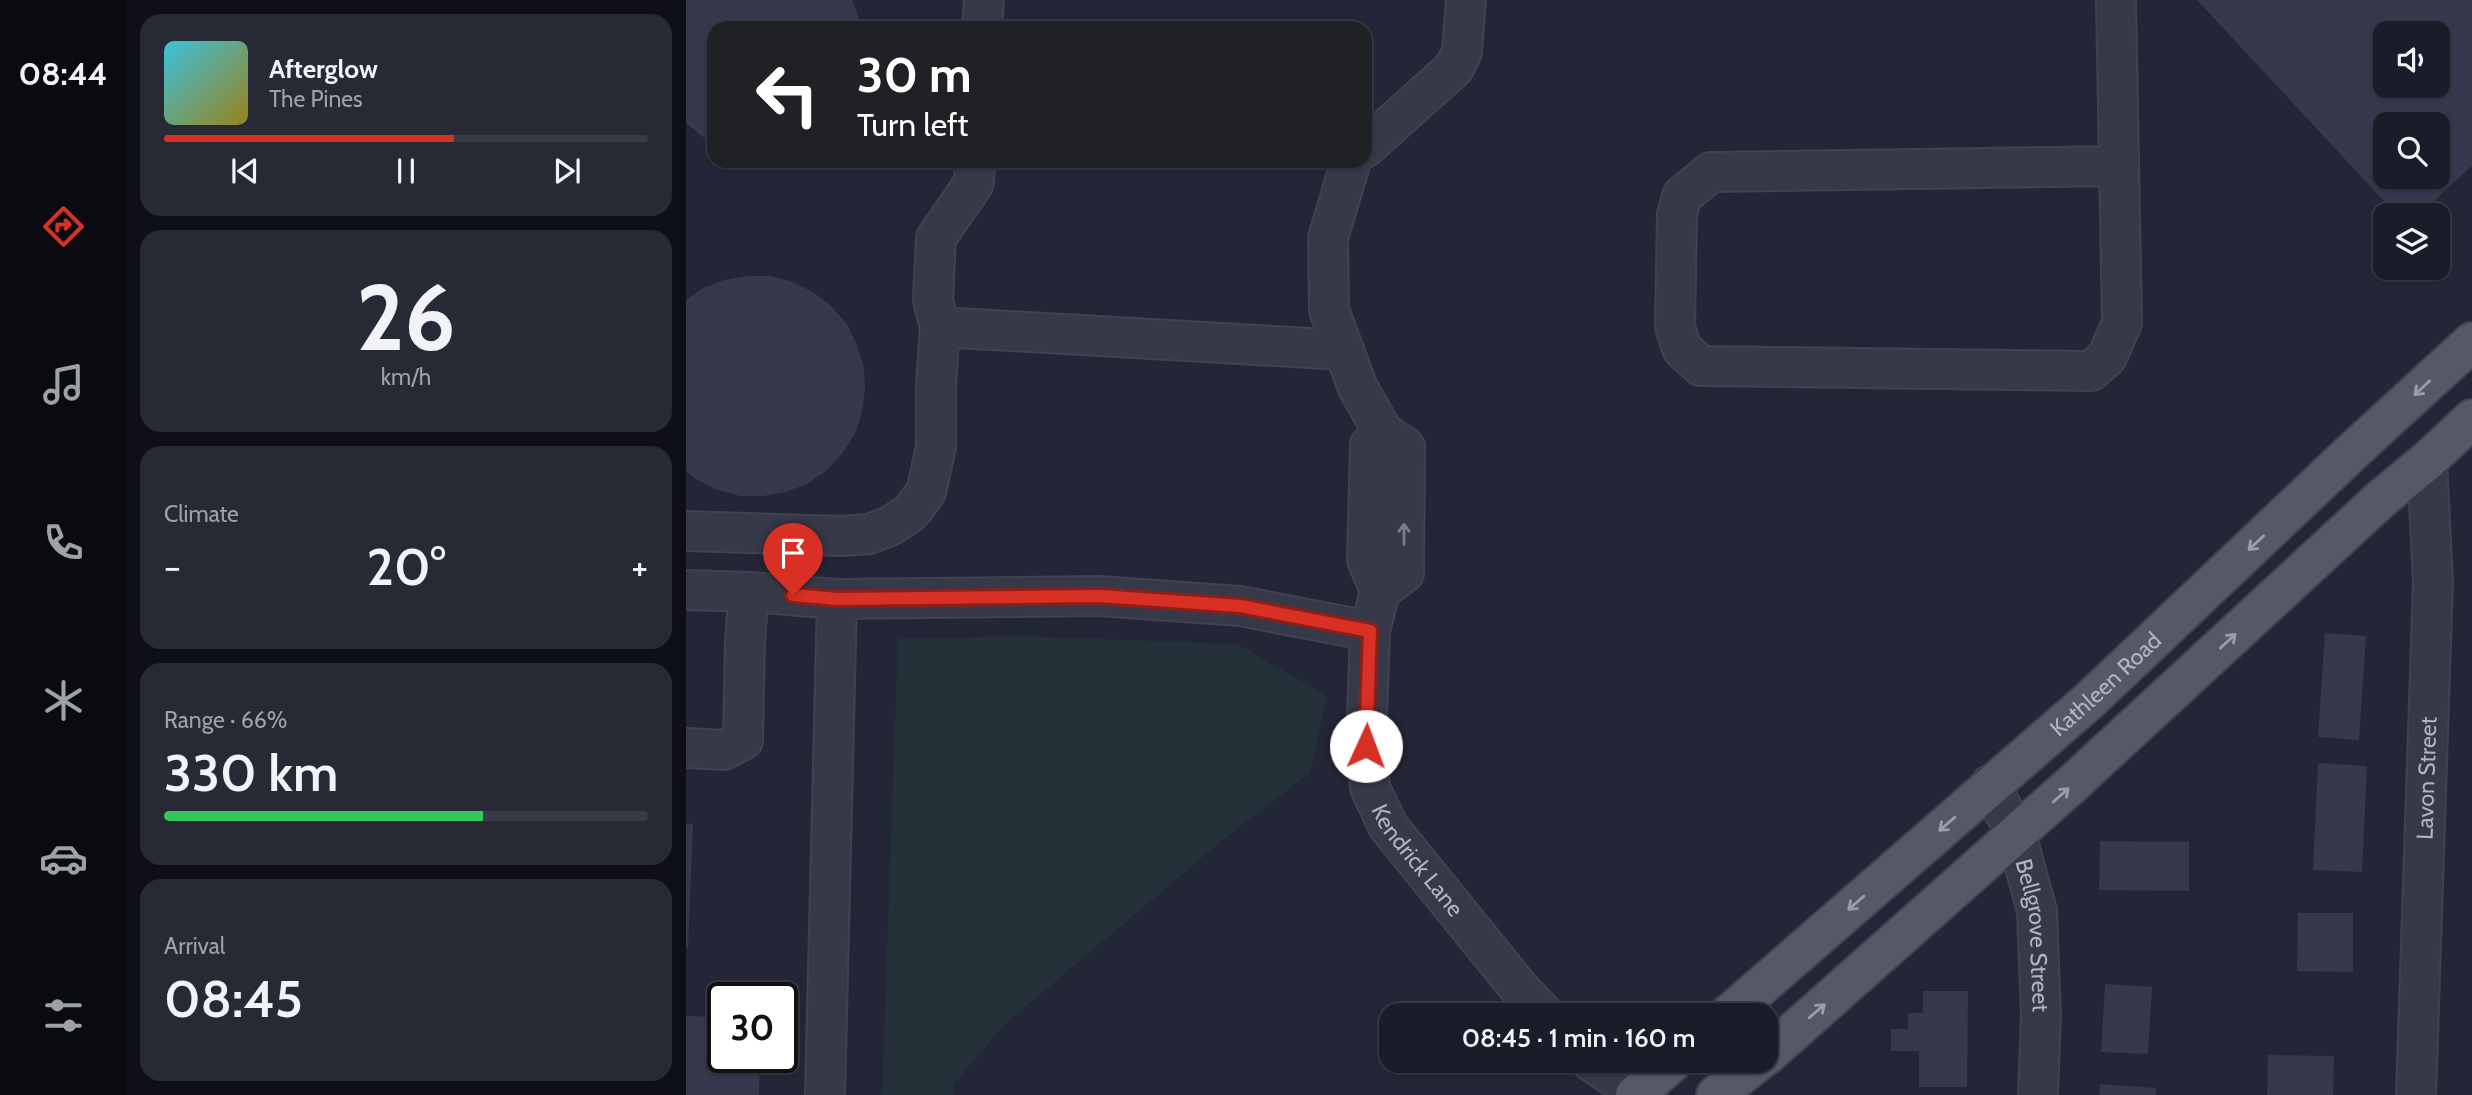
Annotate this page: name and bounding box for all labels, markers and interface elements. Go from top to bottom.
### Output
map controls [2373,21,2450,280]
button: sound [2373,21,2450,98]
text: 30 m [857,45,972,104]
icon: left [742,49,833,140]
text: Afterglow [269,53,378,85]
text: 08:44 [19,54,107,93]
text: The Pines [269,85,363,113]
text: Turn left [857,105,968,144]
button: search [2373,112,2450,189]
icon: previous [226,152,264,190]
icon: pause [387,152,425,190]
icon: next [548,152,586,190]
icon: directions [39,202,88,251]
button: layers [2373,203,2450,280]
text: 26 [356,262,456,373]
icon: music [39,360,88,409]
text: km/h [381,363,431,391]
one-way arrow [2414,379,2431,396]
text: Climate [164,500,239,528]
icon: phone [39,518,88,567]
pin [763,523,823,595]
one-way arrow [1398,523,1411,546]
icon: arrive [774,534,812,572]
text: 20° [366,535,446,598]
one-way arrow [2247,535,2264,552]
text: − [164,543,181,590]
text: + [631,543,648,590]
street label: Kathleen Road [2044,626,2167,742]
one-way arrow [2219,632,2236,649]
icon: climate [39,676,88,725]
text: Range · 66% [164,706,288,734]
position arrow [1329,709,1403,783]
street label: Lavon Street [2410,716,2443,840]
text: 330 km [164,741,338,804]
one-way arrow [2051,787,2069,803]
street label: Kendrick Lane [1366,799,1470,922]
one-way arrow [1939,815,1956,832]
icon: car [39,834,88,883]
street label: Bellgrove Street [2009,856,2055,1013]
one-way arrow [1848,895,1866,911]
text: Arrival [164,932,225,960]
text: 08:45 [164,967,303,1030]
speed limit sign: 30 [707,982,798,1073]
icon: filters [39,991,88,1040]
one-way arrow [1808,1003,1826,1019]
text: 08:45 · 1 min · 160 m [1462,1022,1695,1054]

